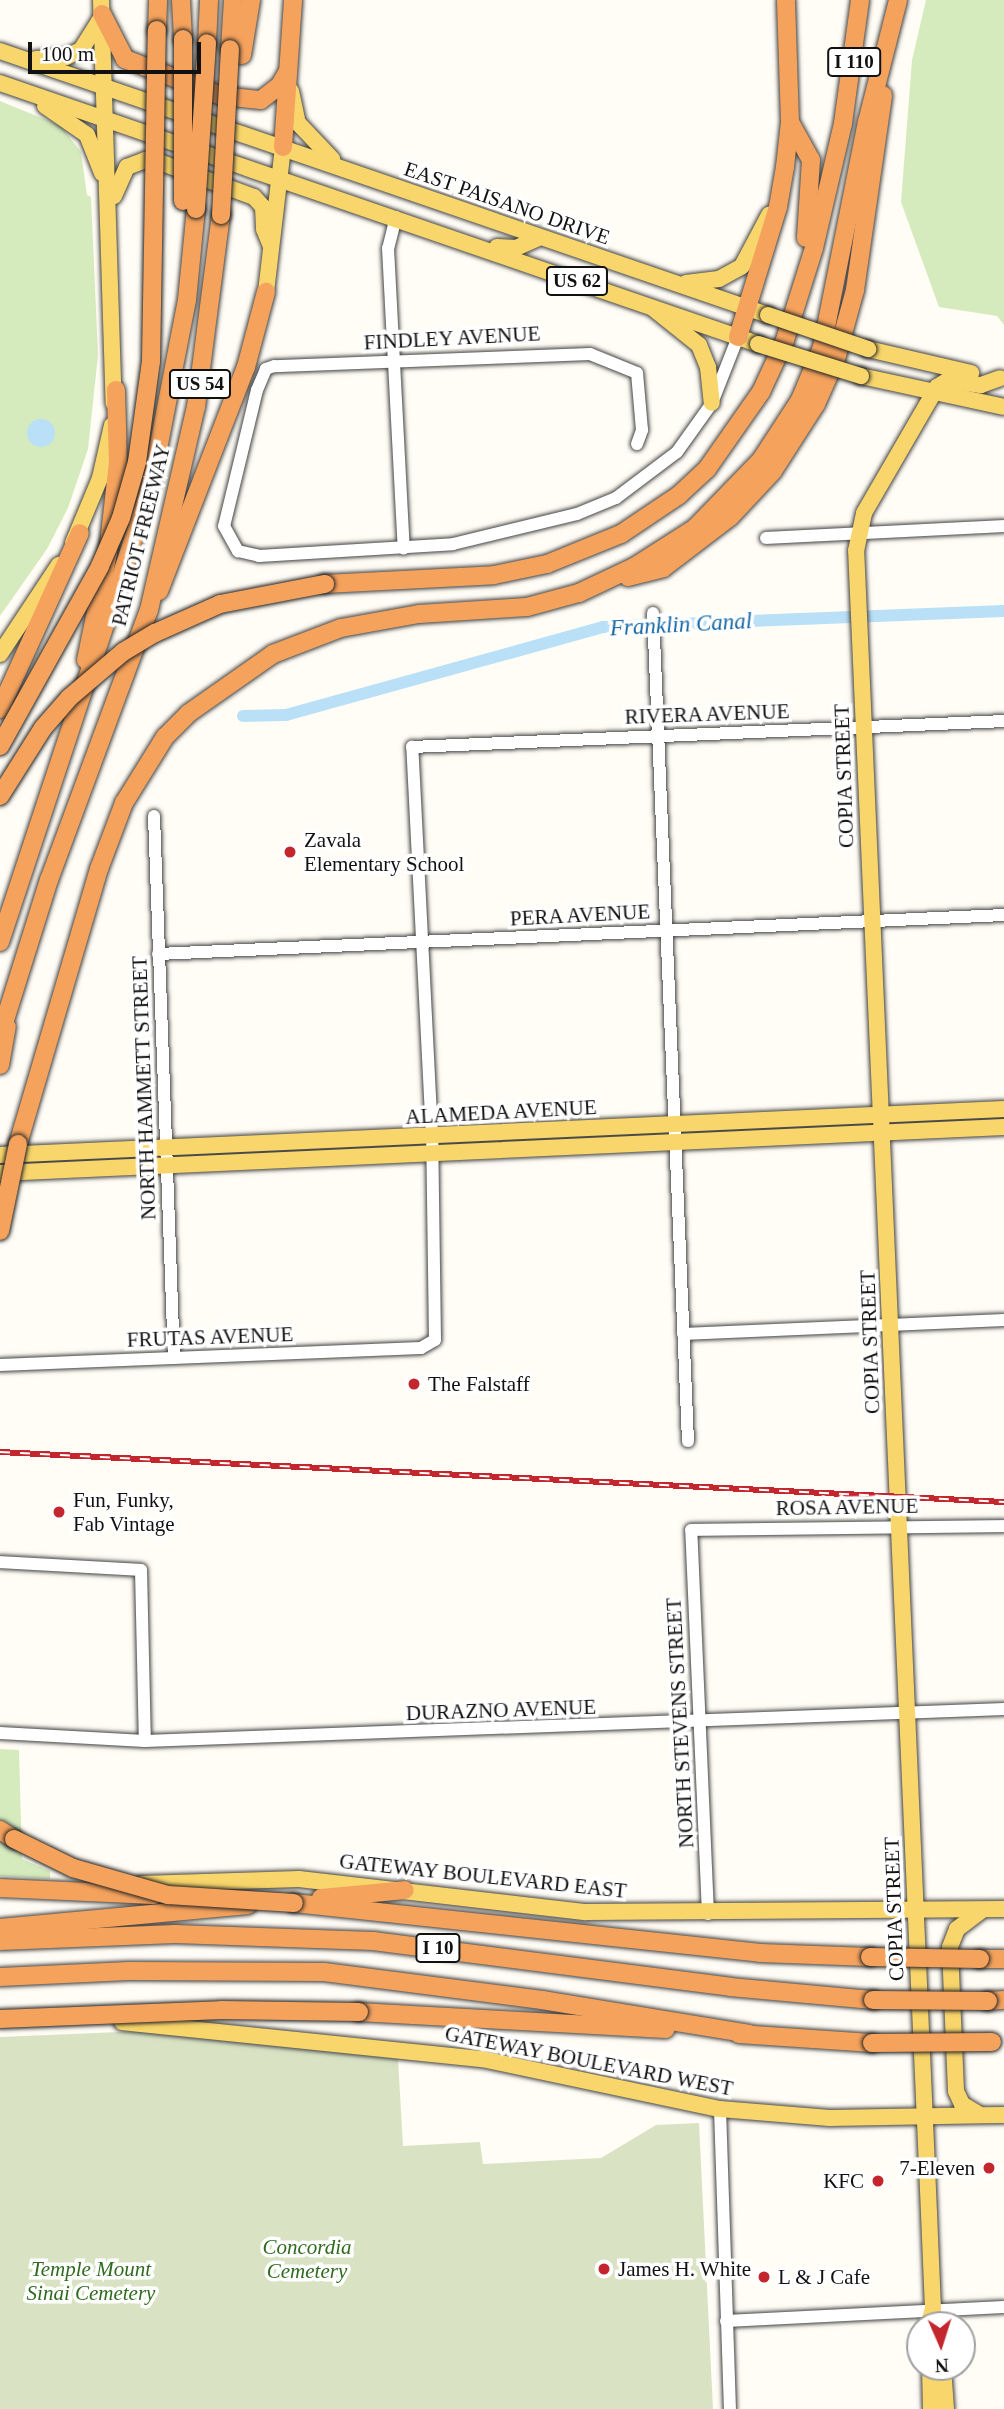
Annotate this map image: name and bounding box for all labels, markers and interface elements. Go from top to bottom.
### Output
scale bar [32,28,205,72]
text: 100 m [41,42,94,66]
road number: I 110 [826,46,882,78]
street label: EAST PAISANO DRIVE [401,156,613,250]
road number: US 62 [546,266,608,296]
street label: FINDLEY AVENUE [362,321,542,355]
road number: US 54 [168,368,232,400]
street label: PATRIOT FREEWAY [106,441,176,629]
water label: Franklin Canal [609,607,753,643]
street label: RIVERA AVENUE [623,698,791,730]
street label: COPIA STREET [829,703,859,849]
place label: Zavala Elementary School [304,827,464,877]
marker: Zavala Elementary School [282,844,298,860]
street label: PERA AVENUE [508,899,652,931]
street label: NORTH HAMMETT STREET [127,955,161,1221]
street label: ALAMEDA AVENUE [404,1094,598,1130]
street label: COPIA STREET [855,1269,885,1415]
street label: FRUTAS AVENUE [126,1321,294,1353]
place label: The Falstaff [428,1371,530,1397]
marker: The Falstaff [406,1376,422,1392]
place label: Fun, Funky, Fab Vintage [73,1487,175,1537]
street label: ROSA AVENUE [774,1493,920,1521]
marker: Fun, Funky, Fab Vintage [51,1504,67,1520]
street label: NORTH STEVENS STREET [661,1597,699,1849]
street label: DURAZNO AVENUE [405,1694,597,1726]
street label: COPIA STREET [879,1836,909,1982]
street label: GATEWAY BOULEVARD EAST [338,1848,628,1904]
road number: I 10 [415,1932,461,1964]
street label: GATEWAY BOULEVARD WEST [442,2021,736,2101]
place label: 7-Eleven [899,2155,975,2181]
marker: 7-Eleven [981,2160,997,2176]
place label: KFC [823,2168,864,2194]
marker: KFC [870,2173,886,2189]
park label: Concordia Cemetery [262,2234,352,2284]
park label: Temple Mount Sinai Cemetery [27,2256,155,2306]
place label: James H. White [618,2256,752,2282]
marker: James H. White [596,2261,612,2277]
place label: L & J Cafe [778,2264,871,2290]
marker: L & J Cafe [756,2269,772,2285]
north arrow [906,2311,976,2381]
text: N [935,2355,949,2376]

